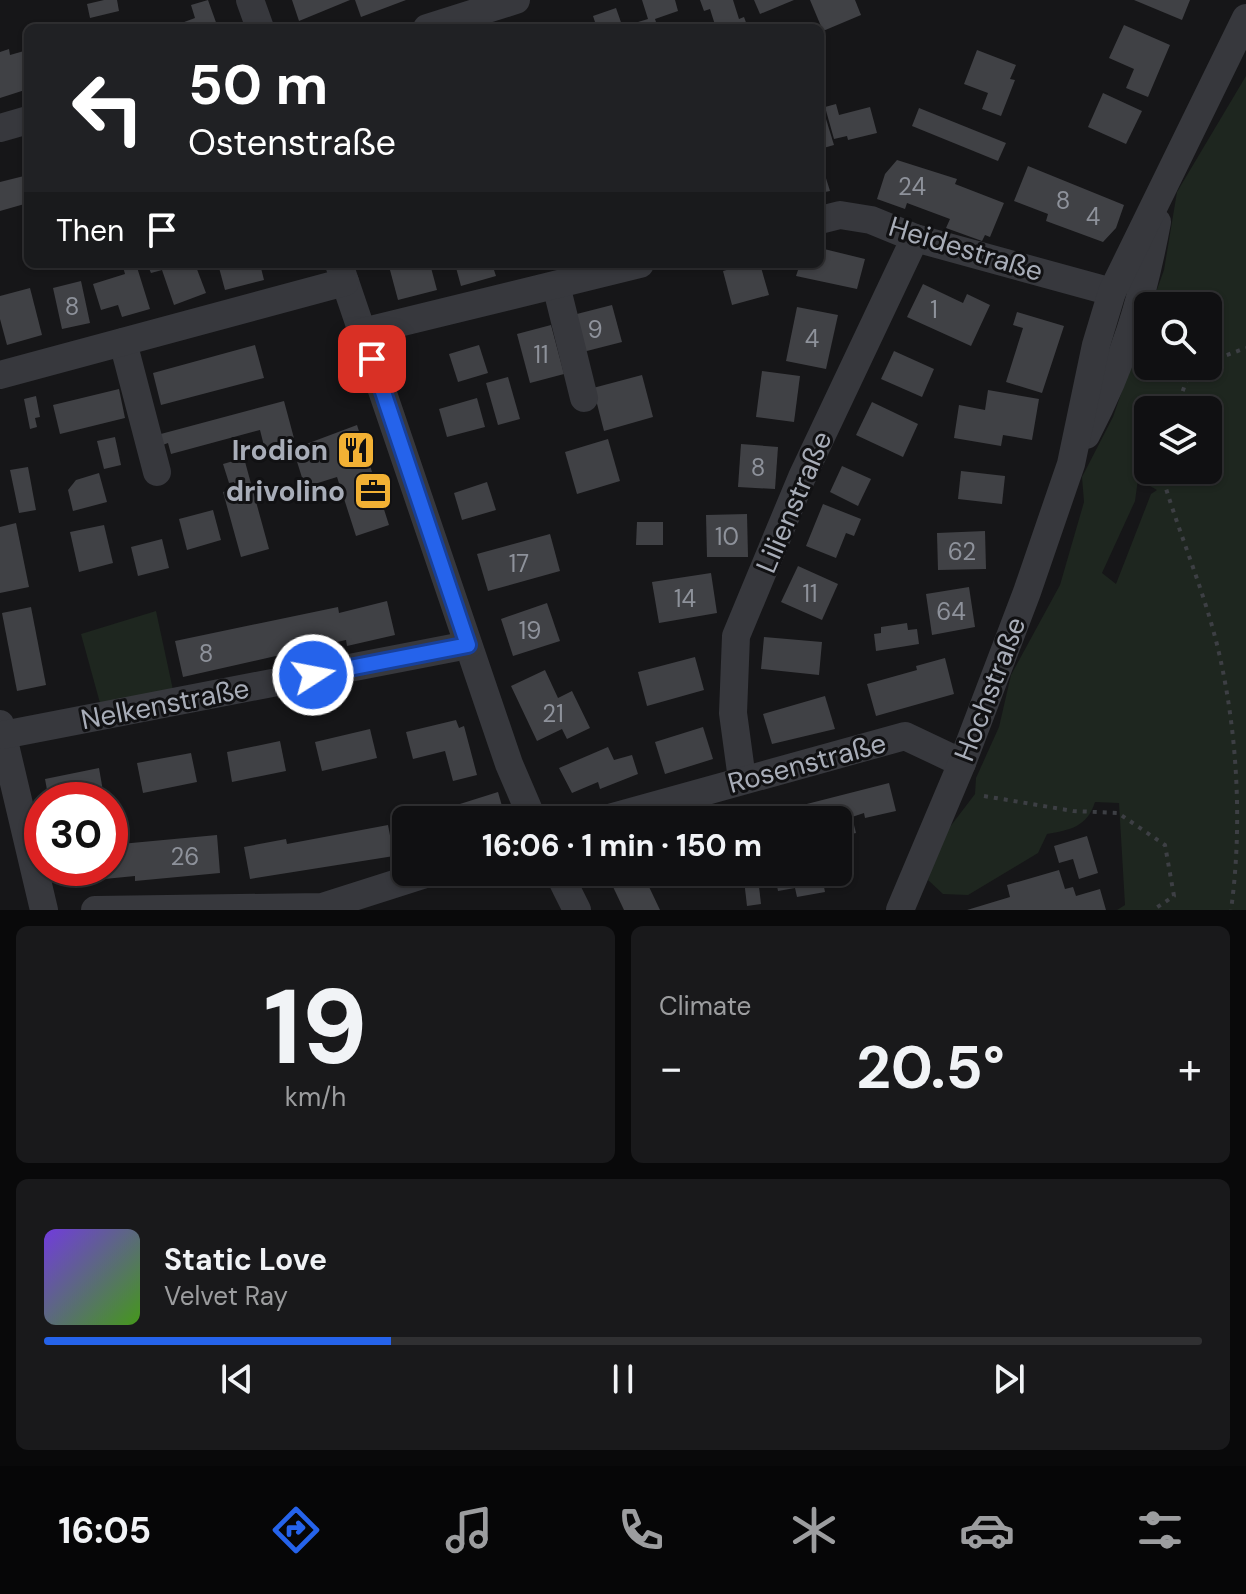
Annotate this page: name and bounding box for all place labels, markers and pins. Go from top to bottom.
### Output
pin [338,325,406,393]
restaurant icon: Irodion [335,429,377,471]
place label: Irodion [232,432,328,469]
office icon: drivolino [352,470,394,512]
place label: drivolino [226,473,345,510]

